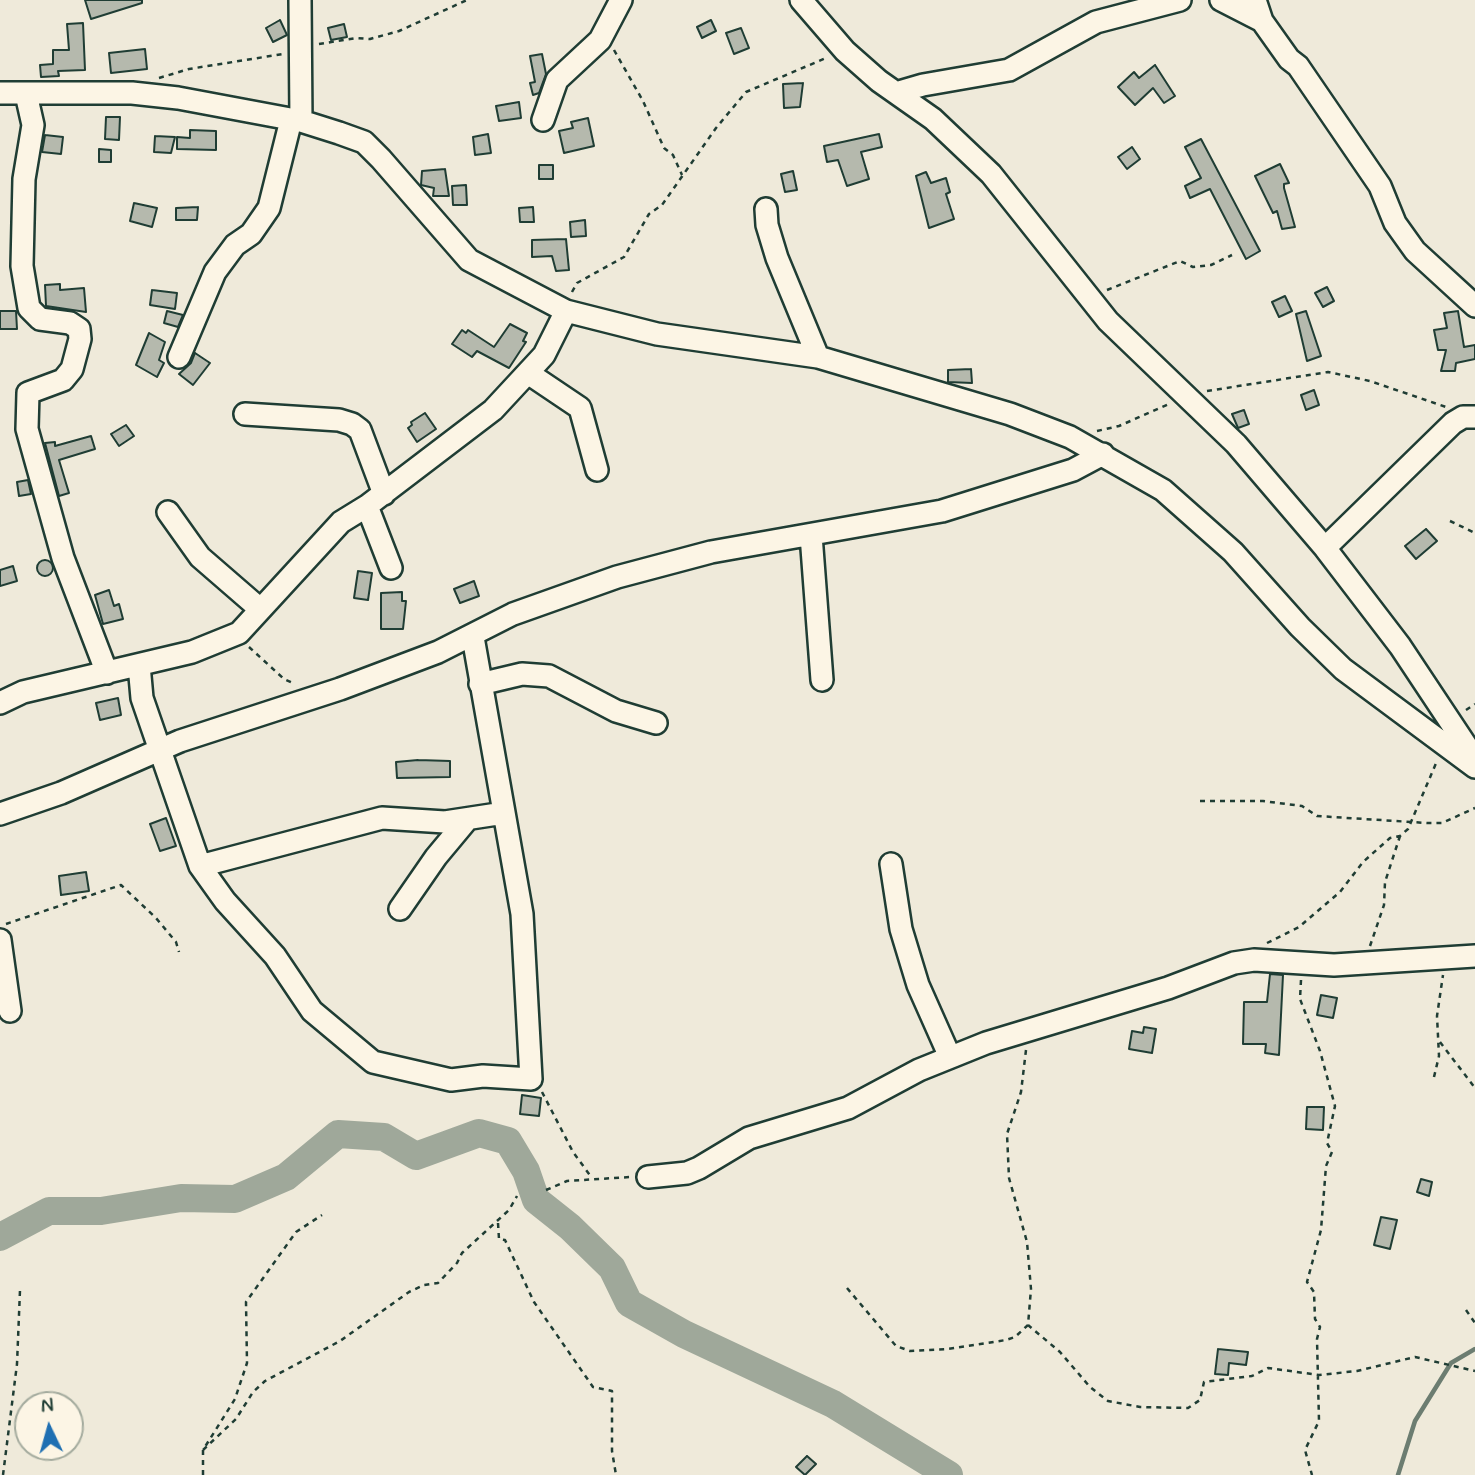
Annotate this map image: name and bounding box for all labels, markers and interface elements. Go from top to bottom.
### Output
north arrow [14,1391,84,1461]
text: N [40,1394,55,1420]

